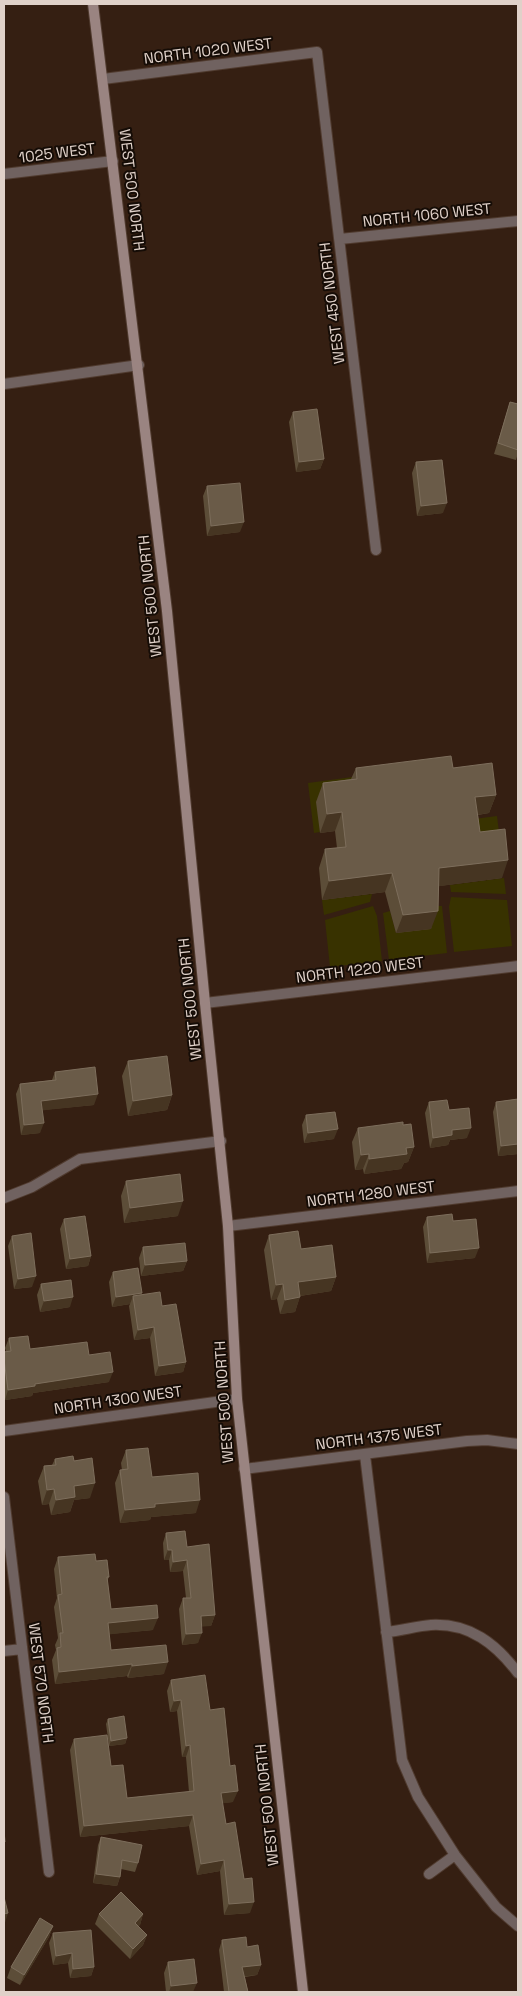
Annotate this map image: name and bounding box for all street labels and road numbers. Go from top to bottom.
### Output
street label: NORTH 1020 WEST [143,33,273,68]
street label: WEST 500 NORTH [116,128,149,252]
street label: 1025 WEST [18,138,96,167]
street label: NORTH 1060 WEST [362,198,492,231]
street label: WEST 450 NORTH [315,241,348,365]
street label: WEST 500 NORTH [134,534,165,658]
street label: WEST 500 NORTH [174,937,205,1061]
street label: NORTH 1220 WEST [295,952,425,987]
street label: NORTH 1280 WEST [306,1176,436,1211]
street label: WEST 500 NORTH [210,1340,237,1464]
street label: NORTH 1300 WEST [53,1381,183,1418]
street label: NORTH 1375 WEST [315,1419,444,1454]
street label: WEST 570 NORTH [25,1622,58,1744]
street label: WEST 500 NORTH [251,1743,282,1867]

